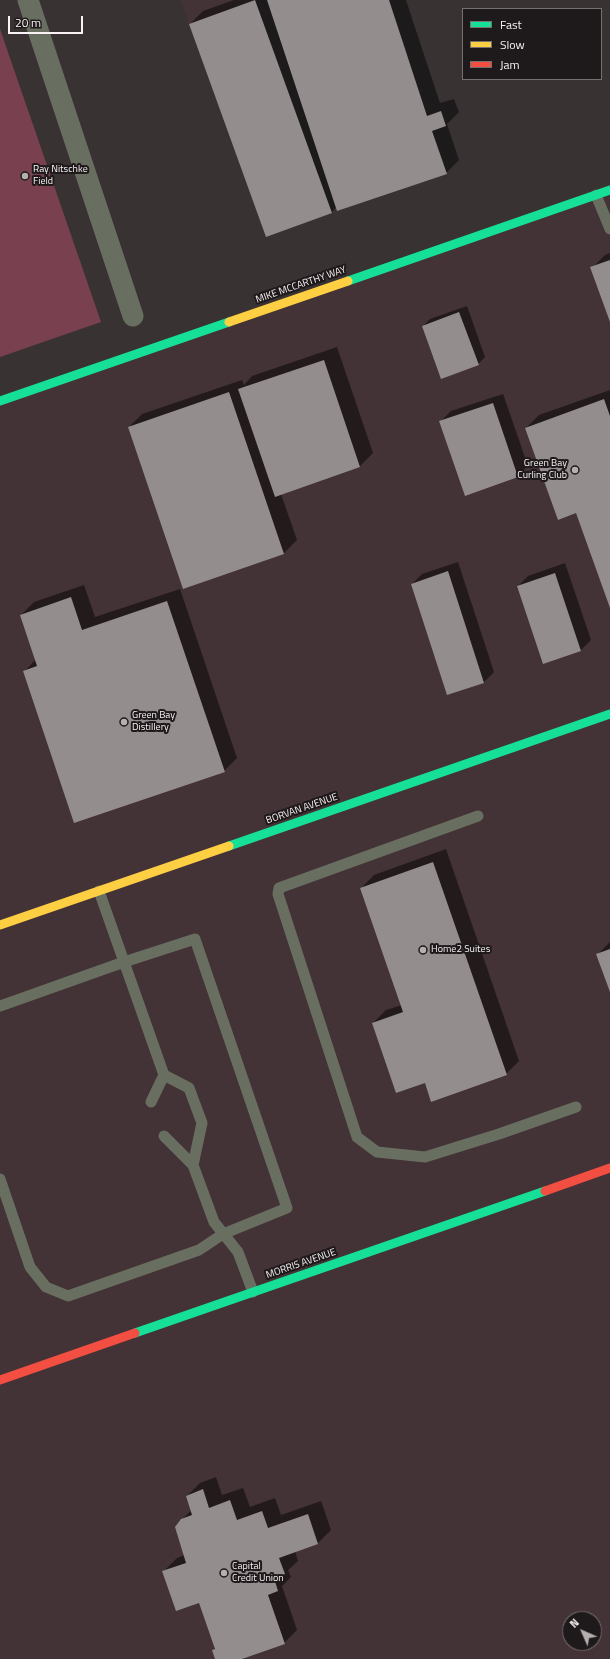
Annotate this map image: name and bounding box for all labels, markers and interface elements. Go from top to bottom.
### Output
scale bar [10,8,85,34]
legend [462,8,602,80]
text: 20 m [15,13,41,32]
text: Fast [500,15,522,34]
text: Slow [500,35,525,54]
text: Jam [500,55,520,74]
place label: Ray Nitschke Field [33,164,88,188]
marker: Ray Nitschke Field [20,171,30,181]
street label: MIKE MCCARTHY WAY [254,264,348,306]
place label: Green Bay Curling Club [517,458,567,482]
marker: Green Bay Curling Club [570,465,580,475]
place label: Green Bay Distillery [132,710,175,734]
marker: Green Bay Distillery [119,717,129,727]
street label: BORVAN AVENUE [265,791,339,827]
place label: Home2 Suites [431,944,490,956]
marker: Home2 Suites [418,945,428,955]
street label: MORRIS AVENUE [264,1246,338,1282]
place label: Capital Credit Union [232,1561,284,1584]
marker: Capital Credit Union [219,1568,229,1578]
north arrow [562,1611,602,1651]
text: N [566,1615,583,1632]

